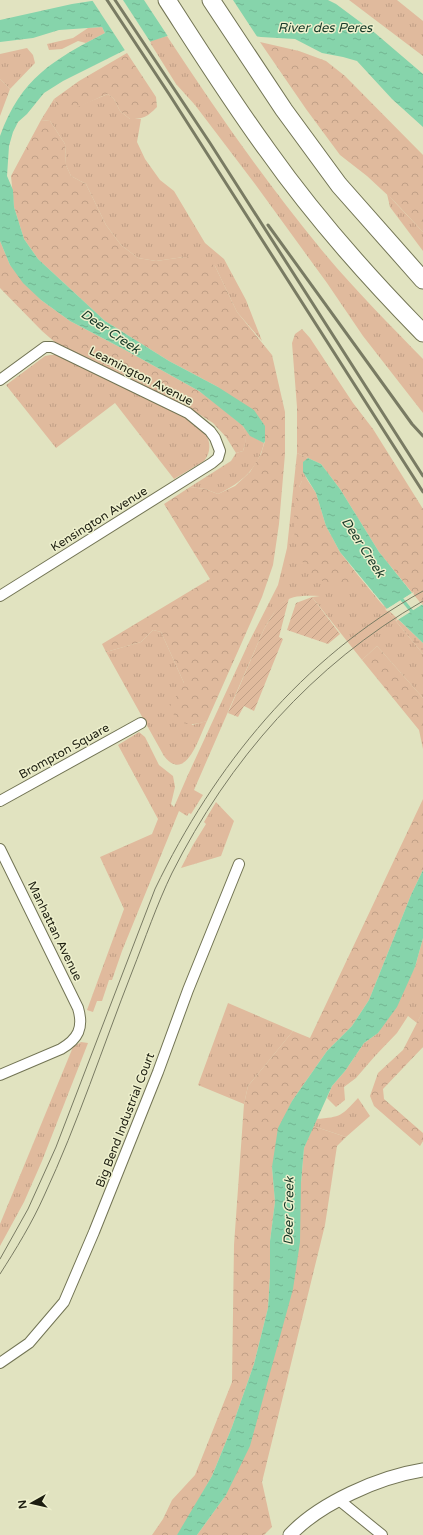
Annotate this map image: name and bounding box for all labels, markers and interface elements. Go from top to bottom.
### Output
water label: River des Peres [278,20,373,36]
water label: Deer Creek [78,306,144,358]
street label: Leamington Avenue [87,344,195,408]
street label: Kensington Avenue [48,484,150,554]
water label: Deer Creek [338,515,389,581]
street label: Brompton Square [16,720,112,782]
street label: Manhattan Avenue [25,879,85,983]
street label: Big Bend Industrial Court [93,1050,157,1189]
water label: Deer Creek [280,1176,298,1245]
north arrow [12,1483,52,1523]
text: N [16,1499,30,1510]

